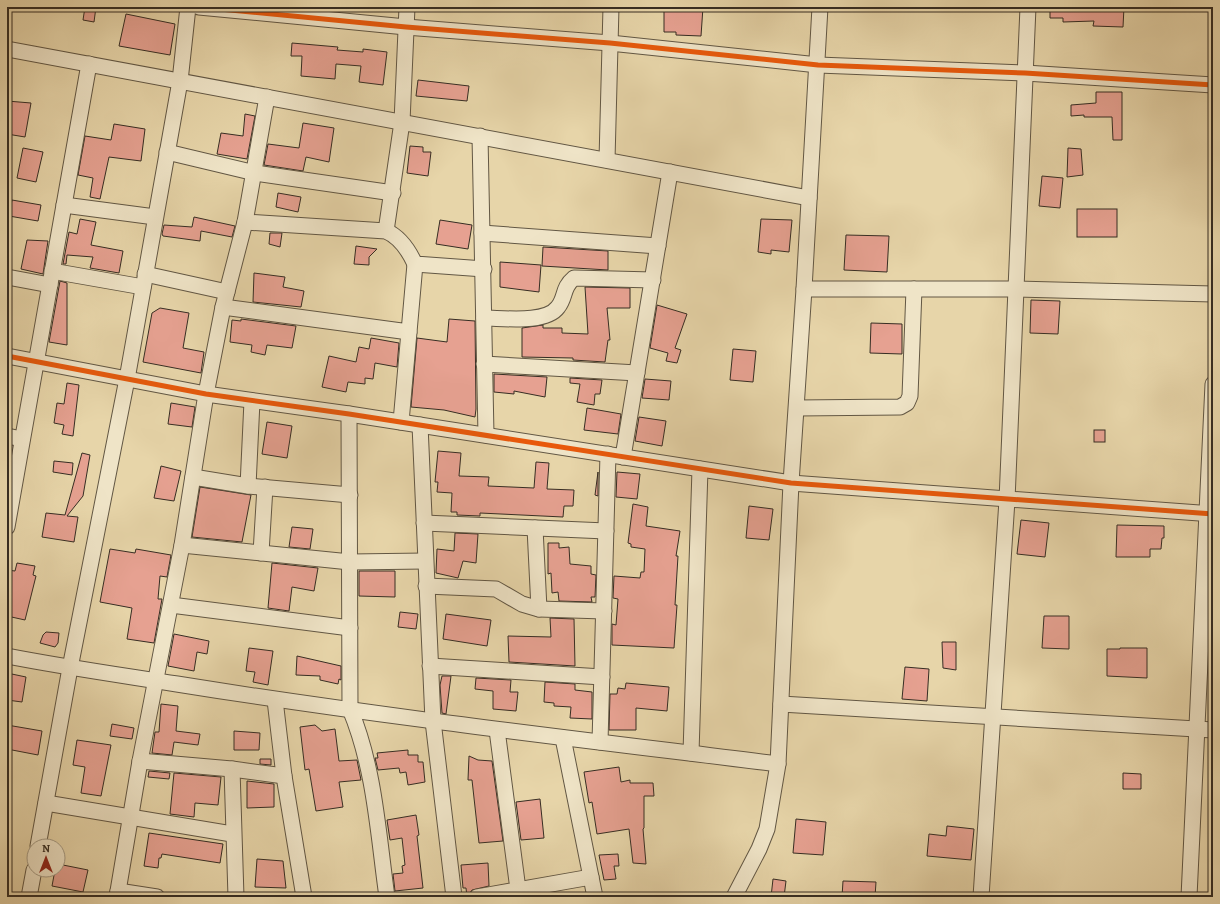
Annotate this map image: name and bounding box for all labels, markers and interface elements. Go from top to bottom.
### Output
north arrow [26,838,66,878]
text: N [42,841,50,856]

